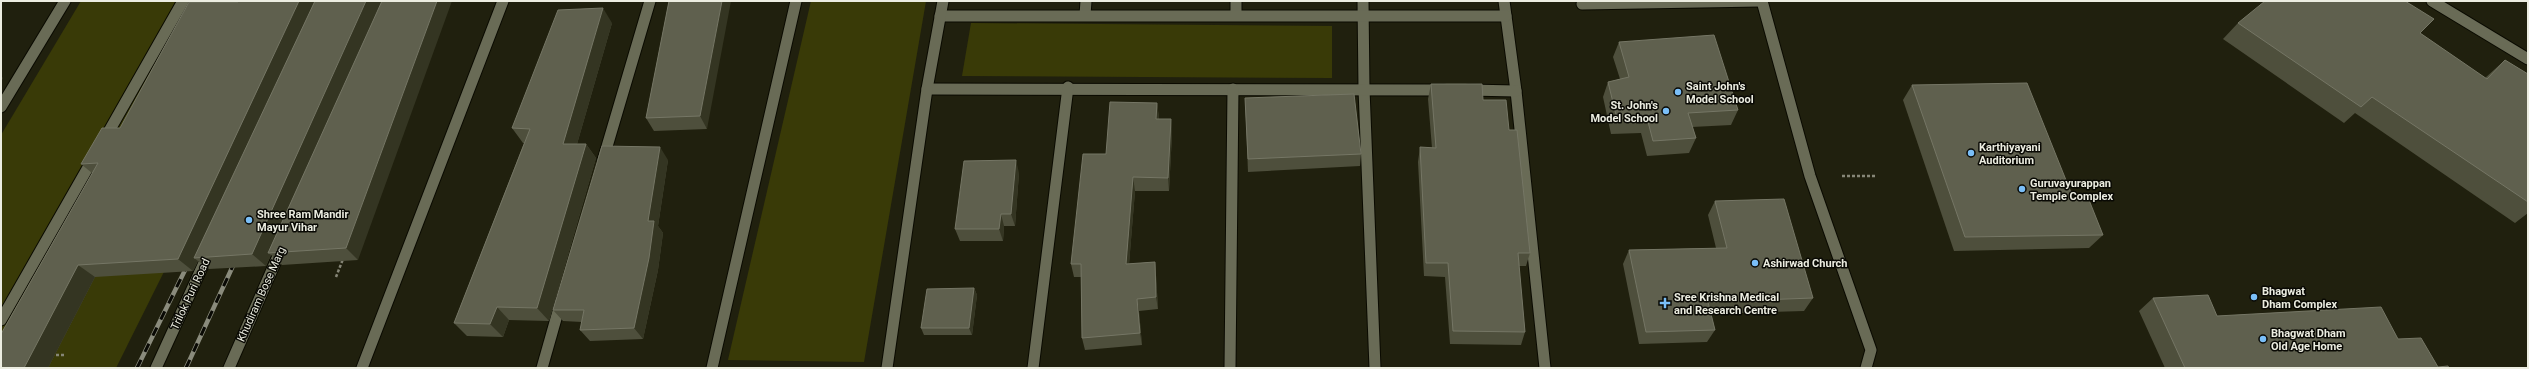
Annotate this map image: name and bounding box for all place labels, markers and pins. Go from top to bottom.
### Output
place label: Saint John's Model School [1686,80,1754,106]
marker: Saint John's Model School [1673,87,1683,97]
place label: St. John's Model School [1590,99,1658,125]
marker: St. John's Model School [1661,106,1671,116]
place label: Karthiyayani Auditorium [1979,141,2041,167]
marker: Karthiyayani Auditorium [1966,148,1976,158]
place label: Guruvayurappan Temple Complex [2030,177,2114,203]
marker: Guruvayurappan Temple Complex [2017,184,2027,194]
place label: Shree Ram Mandir Mayur Vihar [257,208,349,234]
marker: Shree Ram Mandir Mayur Vihar [244,215,254,225]
place label: Ashirwad Church [1763,257,1847,270]
marker: Ashirwad Church [1750,258,1760,268]
place label: Bhagwat Dham Complex [2262,285,2337,311]
place label: Sree Krishna Medical and Research Centre [1674,291,1779,317]
marker: Bhagwat Dham Complex [2249,292,2259,302]
marker: Sree Krishna Medical and Research Centre [1659,297,1671,309]
place label: Bhagwat Dham Old Age Home [2271,327,2346,353]
marker: Bhagwat Dham Old Age Home [2258,334,2268,344]

